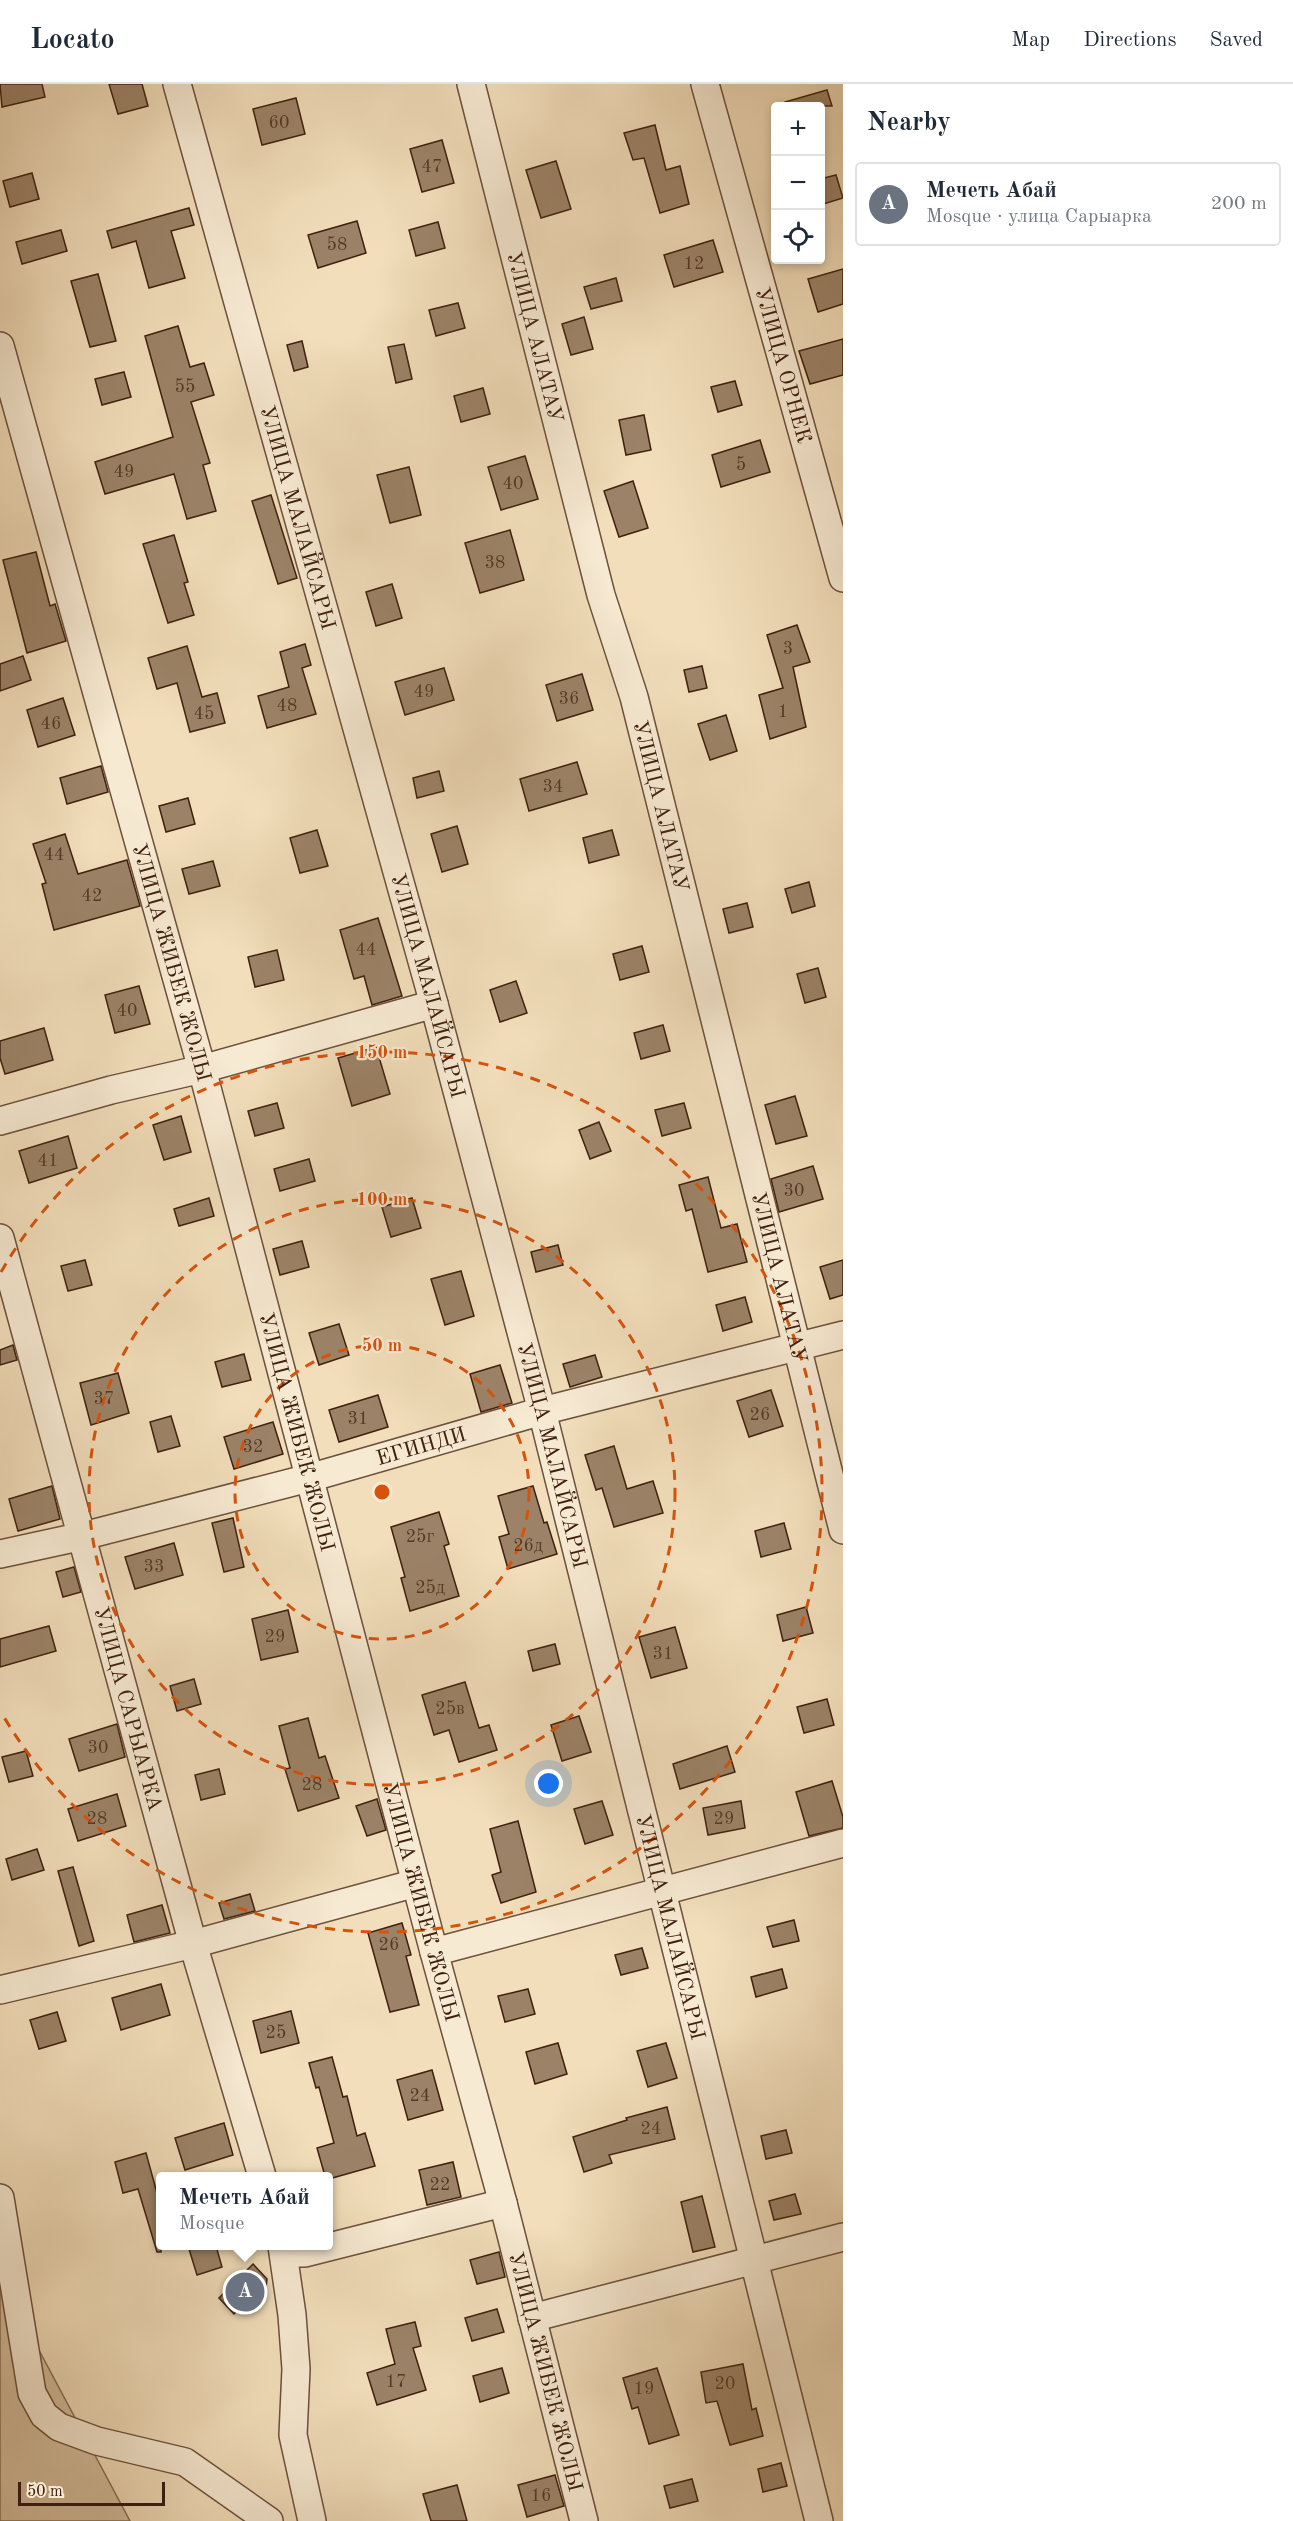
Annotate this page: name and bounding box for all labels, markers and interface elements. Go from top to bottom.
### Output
text: Locato [30,27,115,55]
text: Map [1011,30,1050,51]
text: Directions [1083,30,1177,51]
text: Saved [1210,30,1263,51]
map controls [771,102,825,264]
button: + [771,102,825,156]
text: Nearby [867,110,951,136]
house number: 60 [269,114,289,132]
button: − [771,156,825,210]
house number: 47 [422,158,442,176]
text: Мечеть Абай [926,180,1057,202]
text: A [881,194,896,214]
text: 200 m [1211,194,1267,214]
text: Mosque · улица Сарыарка [926,207,1152,227]
button: locate [771,210,825,264]
house number: 58 [327,236,347,254]
street label: УЛИЦА АЛАТАУ [502,249,566,425]
house number: 12 [684,255,704,273]
street label: УЛИЦА ОРНЕК [750,285,814,446]
house number: 55 [175,378,195,396]
street label: УЛИЦА МАЛАЙСАРЫ [255,403,338,632]
house number: 5 [736,456,746,474]
house number: 49 [114,463,134,481]
house number: 40 [503,475,523,493]
house number: 38 [485,554,505,572]
house number: 3 [783,640,793,658]
house number: 49 [414,683,434,701]
house number: 36 [559,690,579,708]
house number: 48 [277,697,297,715]
house number: 1 [778,703,788,721]
house number: 45 [194,705,214,723]
house number: 46 [41,715,61,733]
street label: УЛИЦА АЛАТАУ [628,719,692,894]
house number: 34 [543,778,563,796]
street label: УЛИЦА ЖИБЕК ЖОЛЫ [128,841,214,1084]
house number: 44 [44,846,64,864]
street label: УЛИЦА МАЛАЙСАРЫ [386,872,467,1100]
house number: 42 [82,887,102,905]
house number: 44 [356,941,376,959]
house number: 40 [117,1002,137,1020]
text: 150 m [357,1044,407,1062]
house number: 41 [38,1152,58,1170]
house number: 30 [784,1182,804,1200]
street label: УЛИЦА АЛАТАУ [747,1190,810,1366]
text: 100 m [357,1191,407,1209]
street label: УЛИЦА ЖИБЕК ЖОЛЫ [254,1311,337,1554]
text: 50 m [362,1337,402,1355]
street label: УЛИЦА МАЛАЙСАРЫ [512,1341,590,1571]
house number: 37 [94,1390,114,1408]
house number: 26 [750,1406,770,1424]
house number: 31 [348,1410,368,1428]
street label: ЕГИНДИ [374,1424,469,1470]
house number: 32 [243,1438,263,1456]
centre of rings [372,1482,392,1502]
house number: 25г [406,1528,435,1546]
house number: 26д [513,1537,543,1555]
house number: 33 [144,1558,164,1576]
house number: 25д [415,1579,445,1597]
street label: УЛИЦА САРЫАРКА [89,1605,165,1814]
house number: 29 [265,1628,285,1646]
house number: 31 [653,1645,673,1663]
house number: 25в [435,1700,465,1718]
house number: 30 [88,1739,108,1757]
your location [534,1769,563,1798]
house number: 28 [302,1776,322,1794]
street label: УЛИЦА ЖИБЕК ЖОЛЫ [378,1781,462,2024]
house number: 28 [87,1810,107,1828]
house number: 29 [714,1810,734,1828]
street label: УЛИЦА МАЛАЙСАРЫ [631,1812,708,2042]
house number: 26 [379,1936,399,1954]
house number: 25 [266,2024,286,2042]
house number: 24 [410,2087,430,2105]
house number: 24 [641,2120,661,2138]
popup [156,2172,333,2250]
house number: 22 [430,2176,450,2194]
text: Мечеть Абай [179,2187,310,2209]
text: Mosque [179,2214,244,2234]
street label: УЛИЦА ЖИБЕК ЖОЛЫ [504,2250,585,2494]
pin: A [226,2270,264,2314]
house number: 17 [386,2373,406,2391]
house number: 20 [715,2375,735,2393]
house number: 19 [634,2380,654,2398]
scale bar [18,2479,165,2506]
text: 50 m [27,2484,63,2500]
house number: 16 [531,2487,551,2505]

